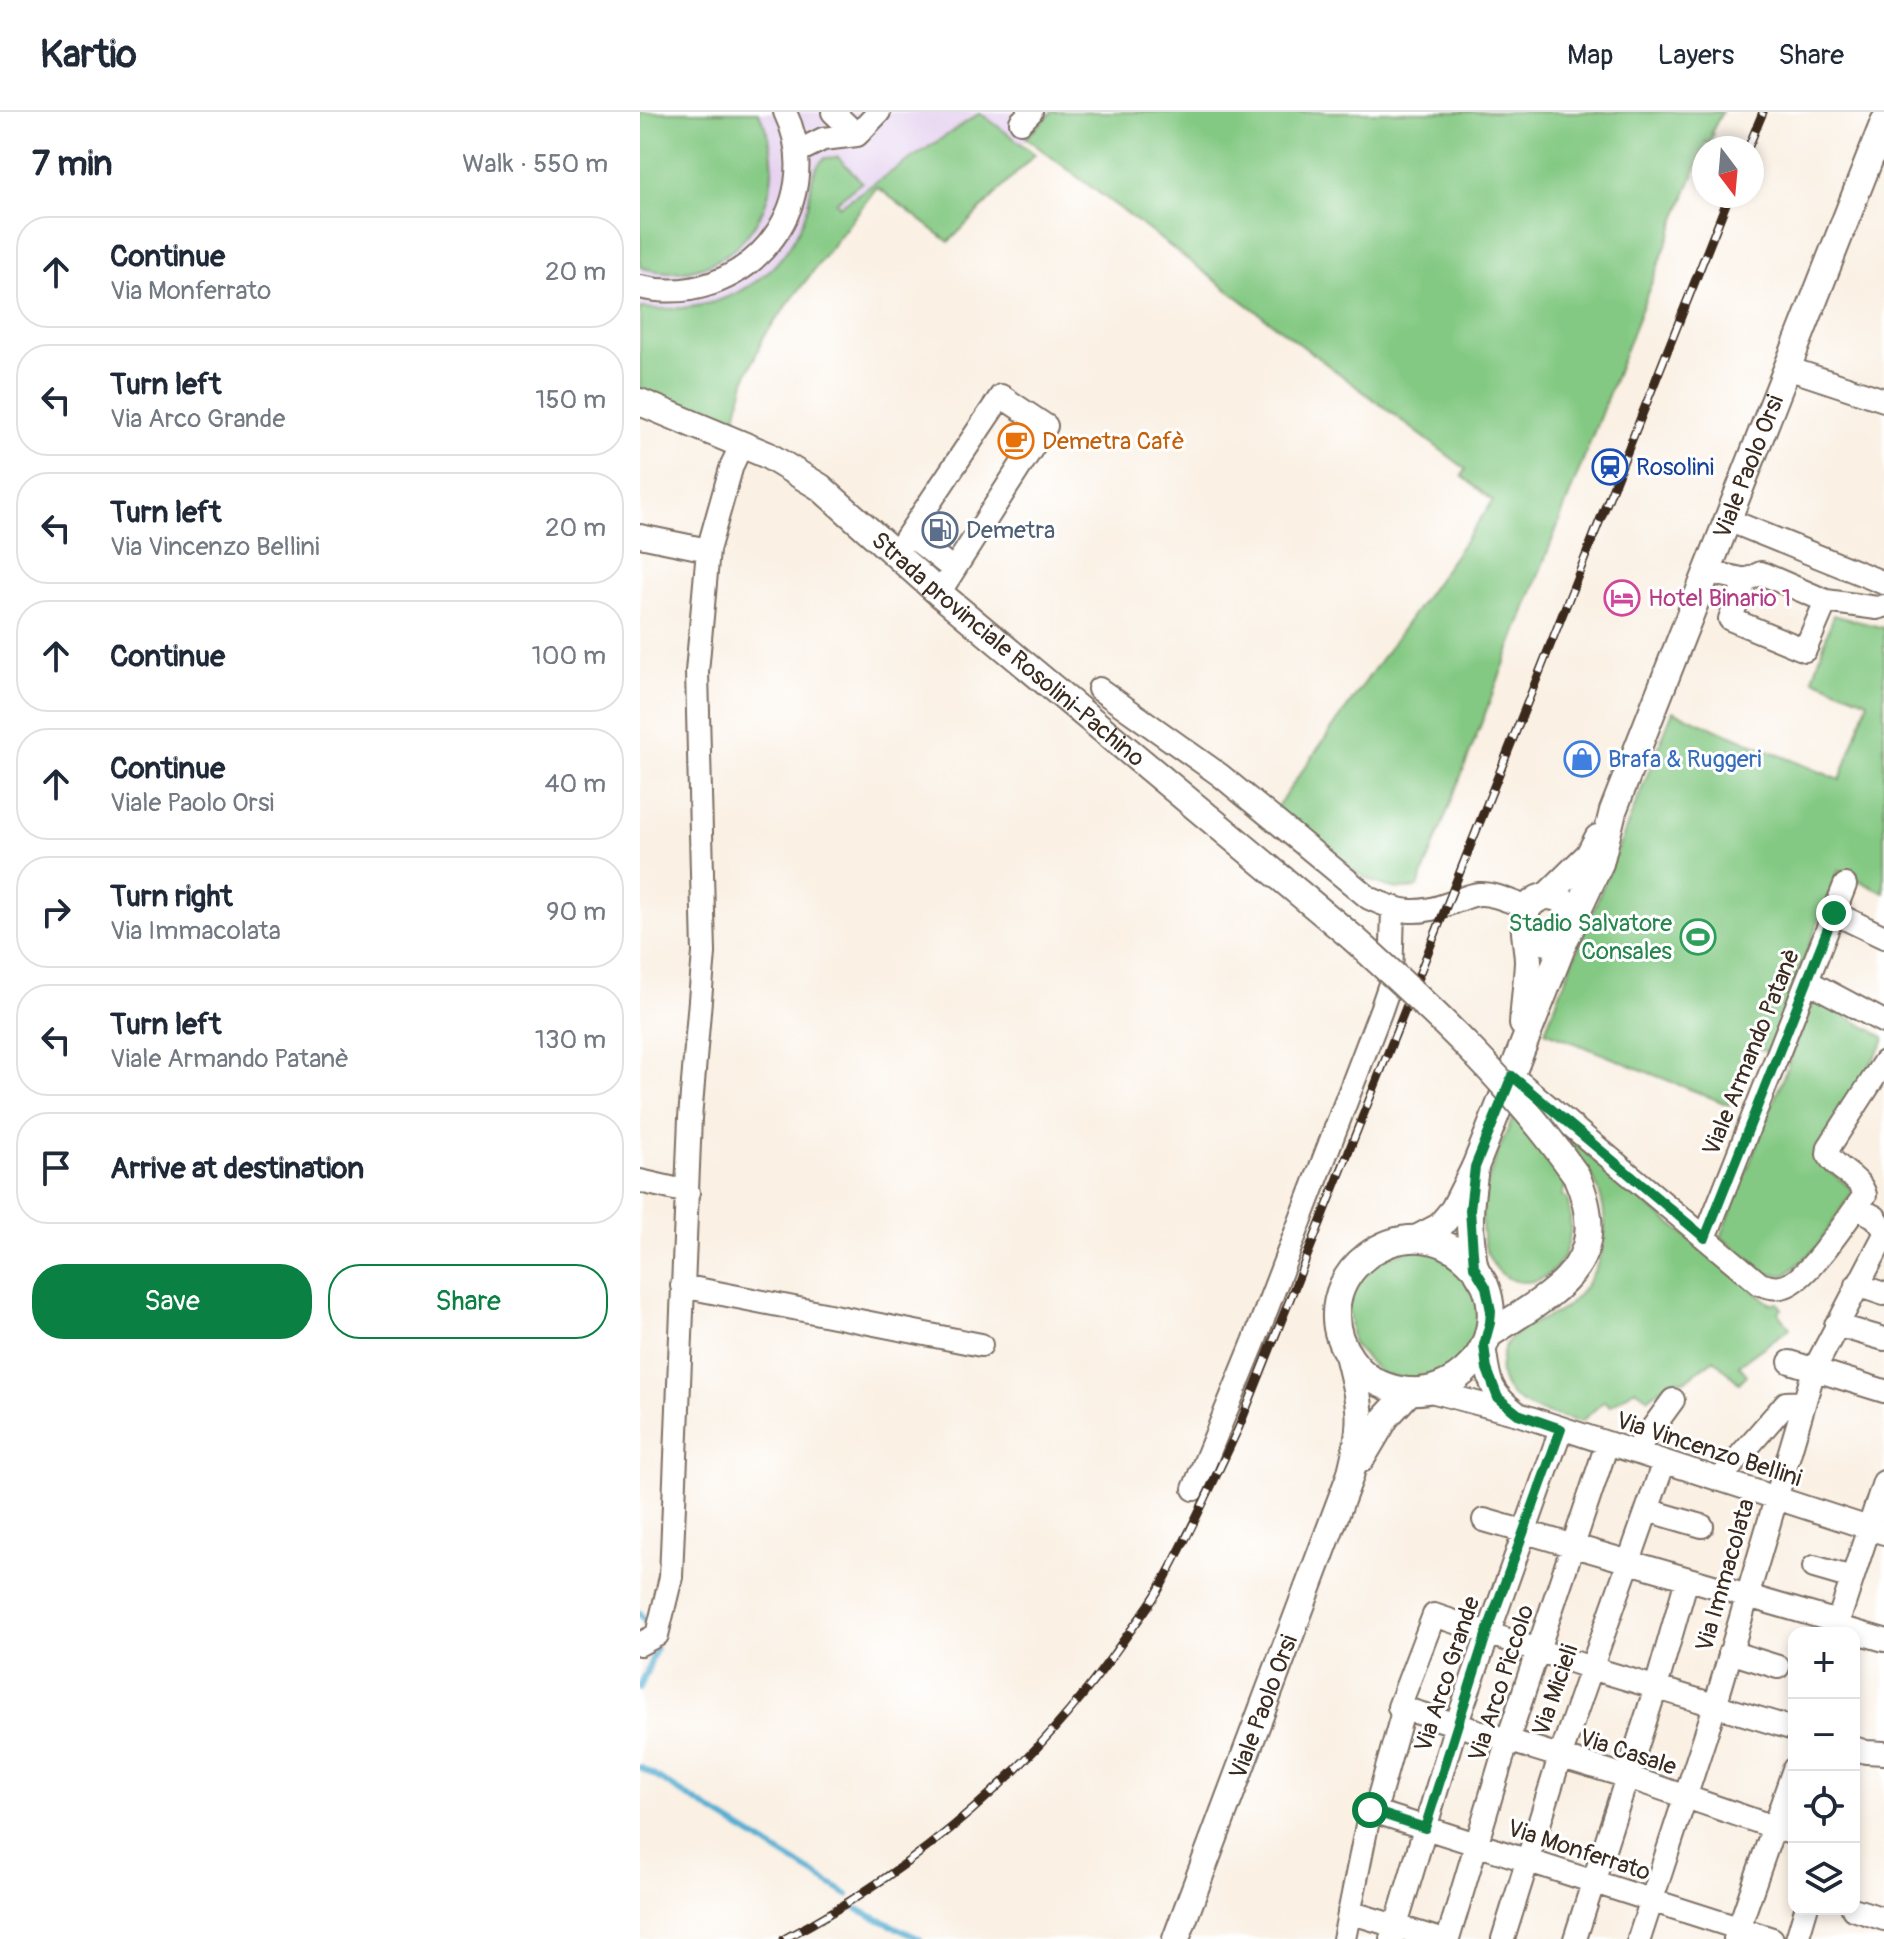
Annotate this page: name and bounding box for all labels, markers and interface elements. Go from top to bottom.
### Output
text: Kartio [40,31,137,79]
text: Map [1567,38,1613,73]
text: Layers [1657,38,1734,73]
text: Share [1778,38,1844,73]
north arrow [1692,136,1764,208]
text: 7 min [32,143,113,186]
text: Walk · 550 m [462,148,608,180]
text: Continue [110,238,225,275]
icon: ahead [34,250,78,294]
text: 20 m [545,256,606,288]
text: Via Monferrato [110,275,271,307]
text: Turn left [110,366,221,403]
icon: left [34,378,78,422]
text: 150 m [535,384,606,416]
street label: Viale Paolo Orsi [1708,391,1790,543]
text: Via Arco Grande [110,403,285,435]
cafe icon: Demetra Cafè [997,422,1035,460]
place label: Demetra Cafè [1042,427,1185,456]
station icon: Rosolini [1591,448,1629,486]
place label: Rosolini [1636,453,1714,482]
text: Turn left [110,494,221,531]
icon: left [34,506,78,550]
fuel station icon: Demetra [921,511,959,549]
text: 20 m [545,512,606,544]
place label: Demetra [966,516,1055,545]
street label: Strada provinciale Rosolini-Pachino [865,526,1150,773]
text: Via Vincenzo Bellini [110,531,320,563]
hotel icon: Hotel Binario 1 [1603,579,1641,617]
place label: Hotel Binario 1 [1648,584,1791,613]
icon: ahead [34,634,78,678]
text: Continue [110,638,225,675]
text: 100 m [532,640,606,672]
shop icon: Brafa & Ruggeri [1563,740,1601,778]
place label: Brafa & Ruggeri [1608,745,1761,774]
text: Continue [110,750,225,787]
icon: ahead [34,762,78,806]
text: 40 m [544,768,606,800]
text: Viale Paolo Orsi [110,787,274,819]
text: Turn right [110,878,233,915]
icon: right [34,890,78,934]
route end [1816,895,1852,931]
text: 90 m [546,896,606,928]
place label: Stadio Salvatore Consales [1508,909,1672,966]
text: Via Immacolata [110,915,281,947]
sports icon: Stadio Salvatore Consales [1679,918,1717,956]
street label: Viale Armando Patanè [1697,944,1806,1160]
text: Turn left [110,1006,221,1043]
icon: left [34,1018,78,1062]
text: 130 m [535,1024,606,1056]
text: Viale Armando Patanè [110,1043,349,1075]
icon: arrive [34,1146,78,1190]
text: Arrive at destination [110,1150,364,1187]
button: Save [32,1264,312,1339]
button: Share [328,1264,608,1339]
street label: Via Vincenzo Bellini [1612,1406,1805,1493]
street label: Via Immacolata [1690,1495,1761,1655]
street label: Via Arco Grande [1409,1593,1486,1756]
street label: Via Arco Piccolo [1463,1601,1540,1765]
map controls [1788,1627,1860,1915]
button: + [1788,1627,1860,1699]
street label: Viale Paolo Orsi [1223,1631,1304,1783]
street label: Via Micieli [1526,1641,1585,1740]
button: − [1788,1699,1860,1771]
street label: Via Casale [1576,1723,1680,1782]
button: locate [1788,1771,1860,1843]
route start [1352,1792,1388,1828]
street label: Via Monferrato [1504,1814,1654,1887]
button: layers [1788,1843,1860,1915]

